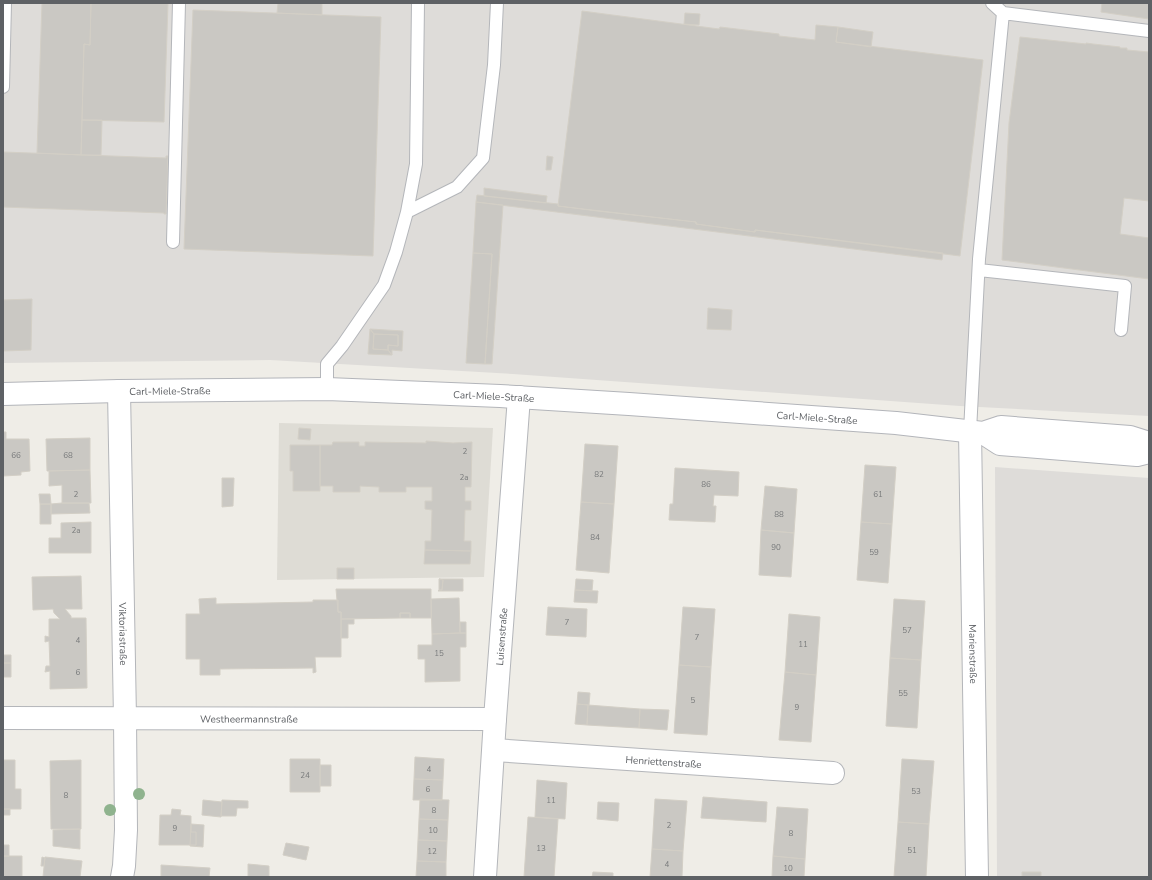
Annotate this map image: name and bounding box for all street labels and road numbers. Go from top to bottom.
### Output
street label: Carl-Miele-Straße [129,384,211,399]
street label: Carl-Miele-Straße [453,388,535,406]
street label: Carl-Miele-Straße [776,409,858,428]
street label: Viktoriastraße [115,601,130,666]
street label: Luisenstraße [493,607,511,666]
street label: Marienstraße [965,624,980,684]
street label: Westheermannstraße [200,712,298,727]
street label: Henriettenstraße [625,753,702,772]

